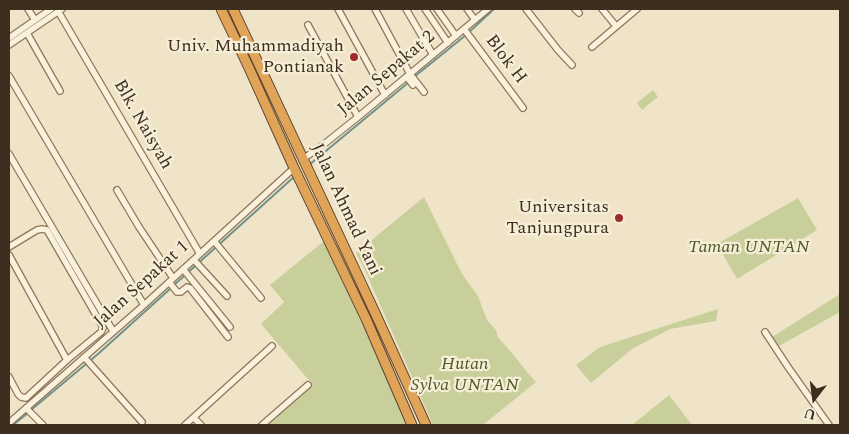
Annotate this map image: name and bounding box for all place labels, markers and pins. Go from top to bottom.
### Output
place label: Univ. Muhammadiyah Pontianak [167,36,344,78]
marker: Univ. Muhammadiyah Pontianak [348,51,360,63]
place label: Universitas Tanjungpura [506,197,609,240]
marker: Universitas Tanjungpura [613,212,625,224]

